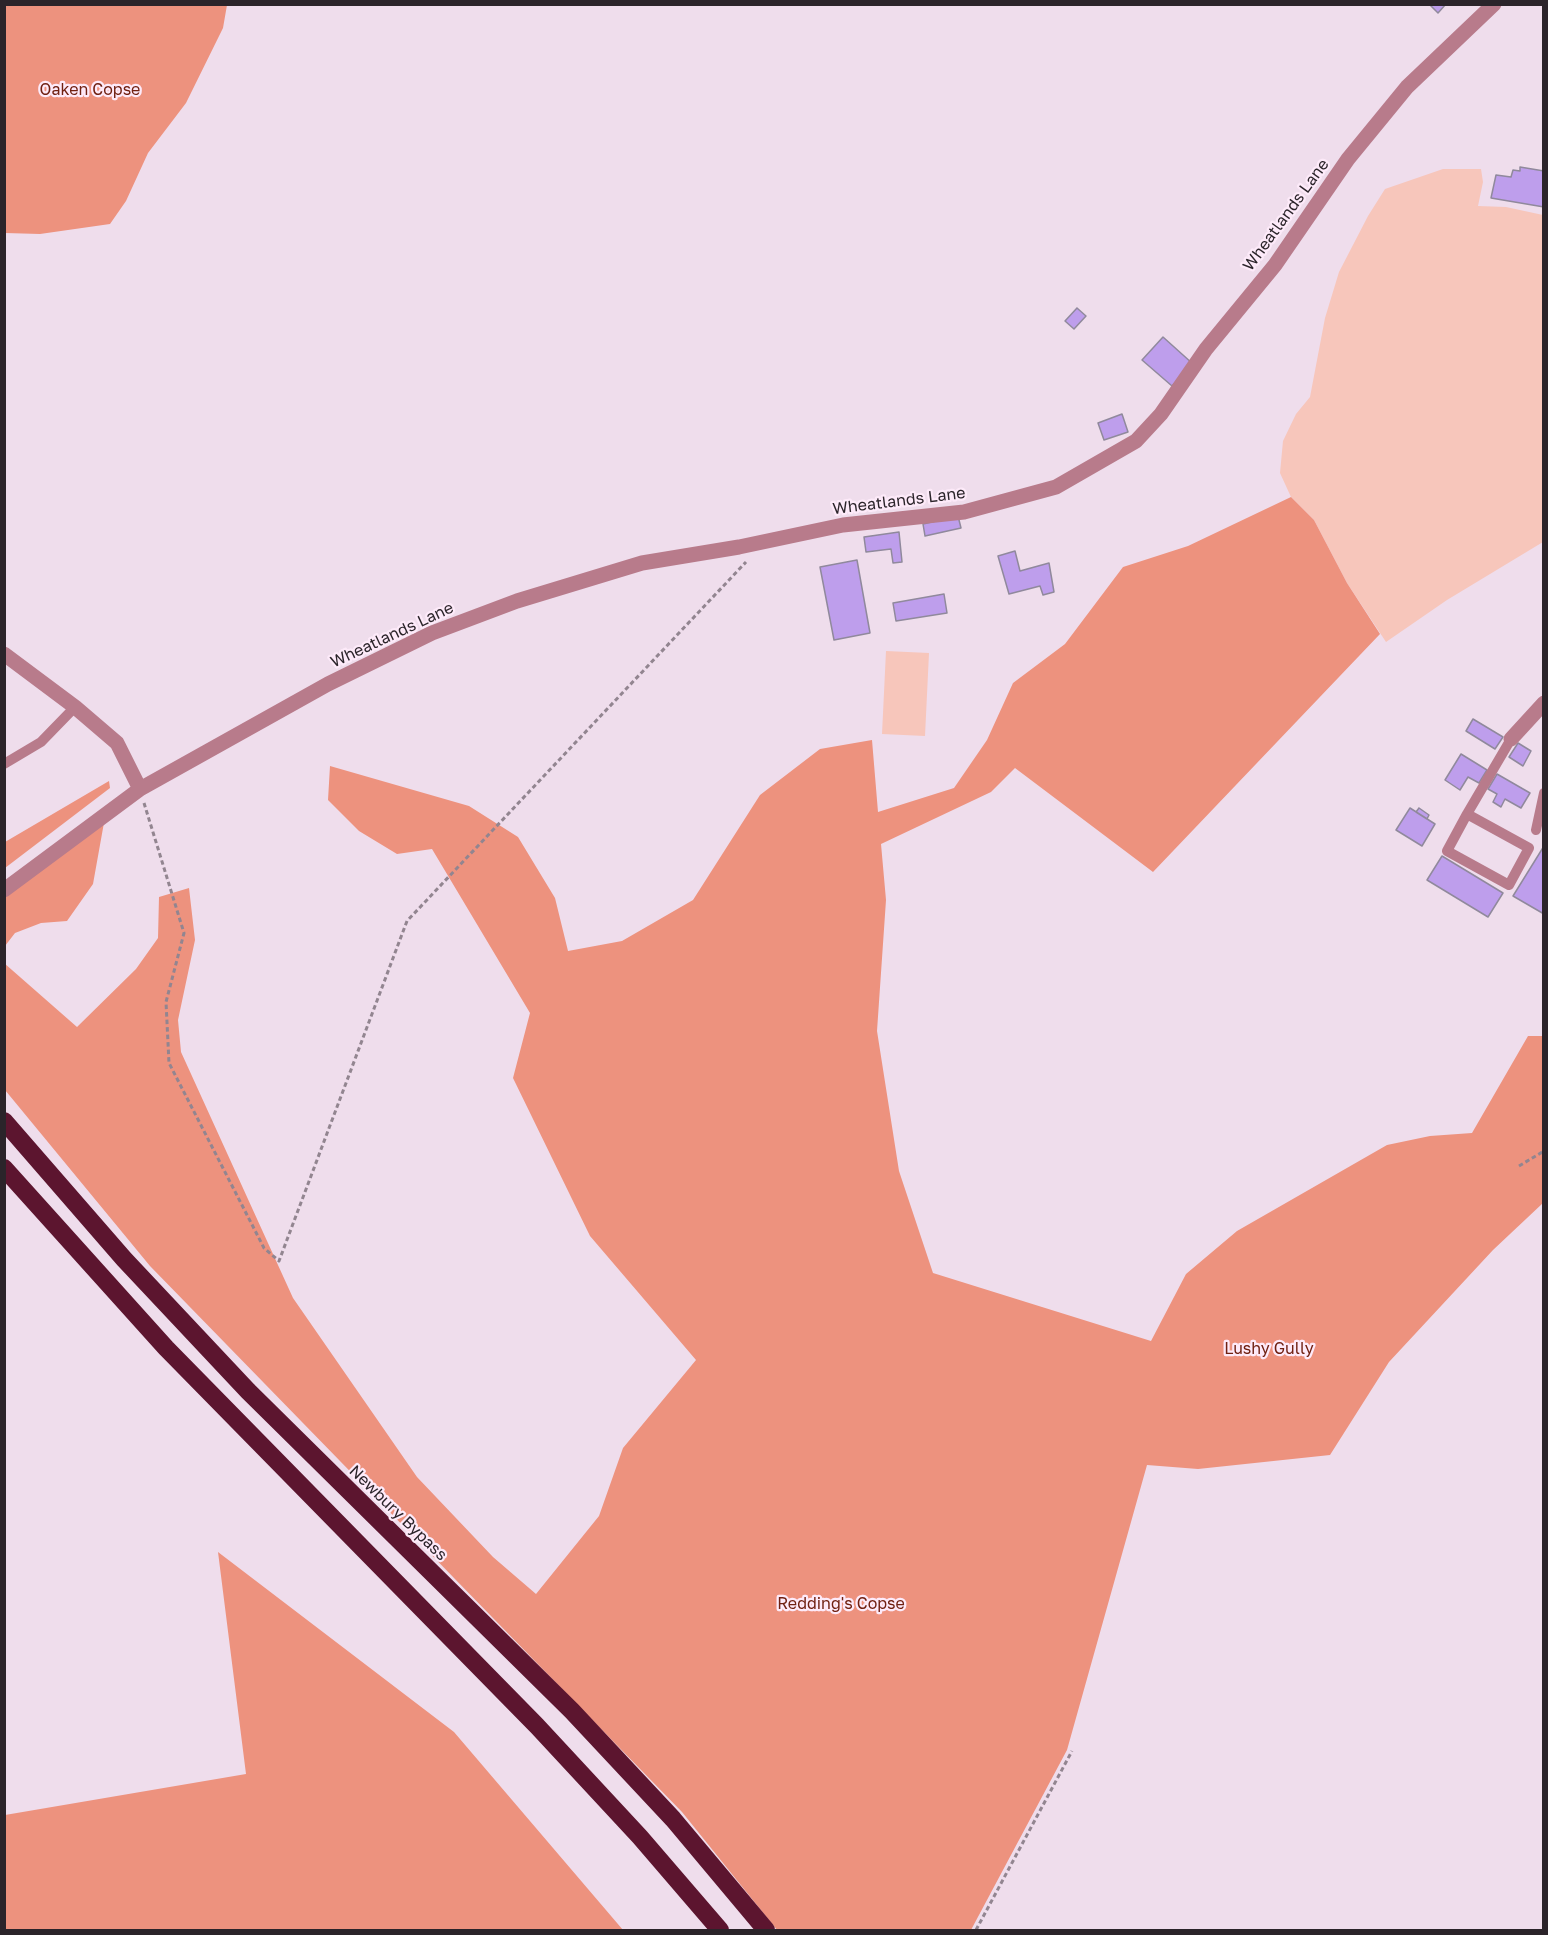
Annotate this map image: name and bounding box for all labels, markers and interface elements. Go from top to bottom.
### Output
park label: Oaken Copse [40,80,140,100]
street label: Wheatlands Lane [1239,155,1333,275]
street label: Wheatlands Lane [832,483,966,519]
street label: Wheatlands Lane [327,598,457,672]
park label: Lushy Gully [1224,1339,1314,1359]
street label: Newbury Bypass [345,1461,451,1565]
park label: Redding's Copse [777,1594,905,1614]

